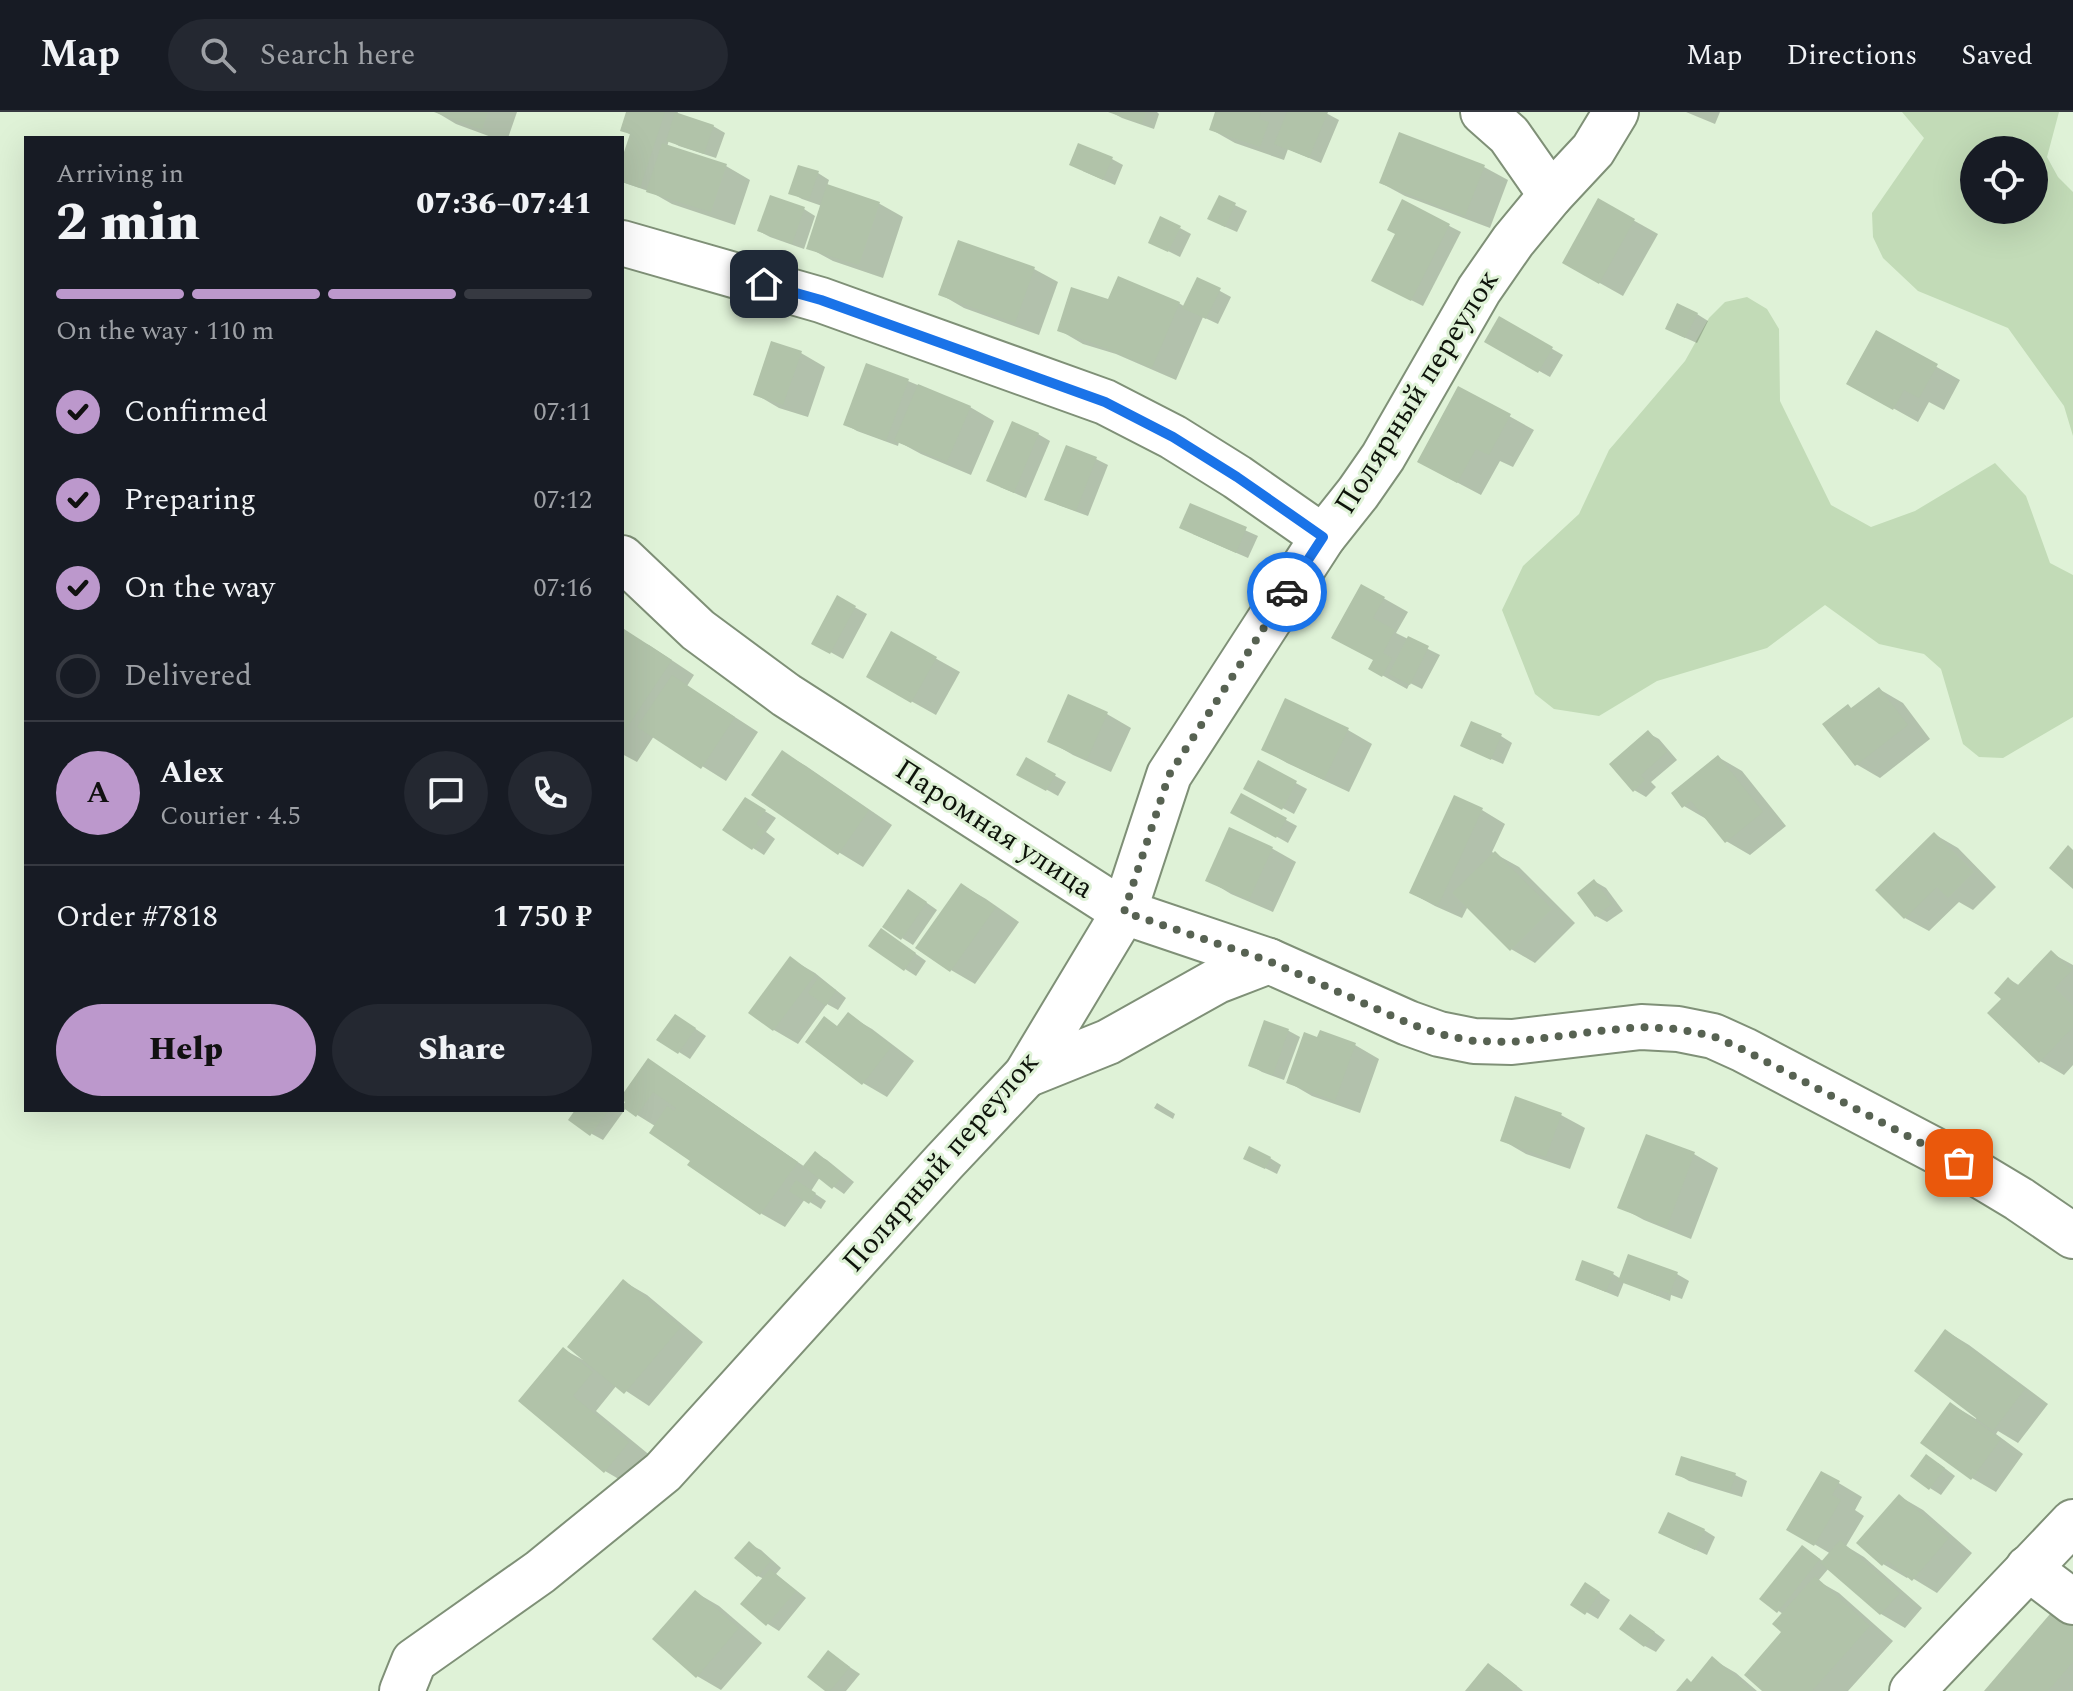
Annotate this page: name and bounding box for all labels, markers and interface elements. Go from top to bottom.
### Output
search box [168,19,728,91]
text: Map [40,26,120,84]
text: Search here [260,32,415,78]
icon: search [196,33,240,77]
text: Map [1686,34,1743,77]
text: Directions [1787,34,1917,77]
text: Saved [1961,34,2033,77]
map controls [1960,136,2048,224]
button: locate [1960,136,2048,224]
text: Arriving in [56,154,184,194]
text: 07:36–07:41 [416,181,592,227]
text: 2 min [56,184,200,263]
pin [730,250,798,318]
street label: Полярный переулок [1323,261,1511,523]
icon: home [742,262,786,306]
text: On the way · 110 m [56,311,274,351]
text: Confirmed [124,389,268,435]
icon: check [56,390,100,434]
text: 07:11 [533,392,592,432]
text: Preparing [124,477,256,523]
icon: check [56,478,100,522]
text: 07:12 [533,480,592,520]
courier [1247,552,1327,632]
text: On the way [124,565,275,611]
icon: check [56,566,100,610]
text: 07:16 [533,568,592,608]
icon: car [1265,570,1309,614]
text: Delivered [124,653,252,699]
street label: Паромная улица [885,747,1103,911]
text: Alex [160,750,224,796]
button: chat [404,751,488,835]
button: phone [508,751,592,835]
text: A [86,770,110,816]
text: Courier · 4.5 [160,796,301,836]
text: Order #7818 [56,894,218,940]
text: 1 750 ₽ [493,894,592,940]
button: Help [56,1004,316,1096]
button: Share [332,1004,592,1096]
street label: Полярный переулок [831,1041,1051,1283]
pin [1925,1129,1993,1197]
icon: bag [1937,1141,1981,1185]

